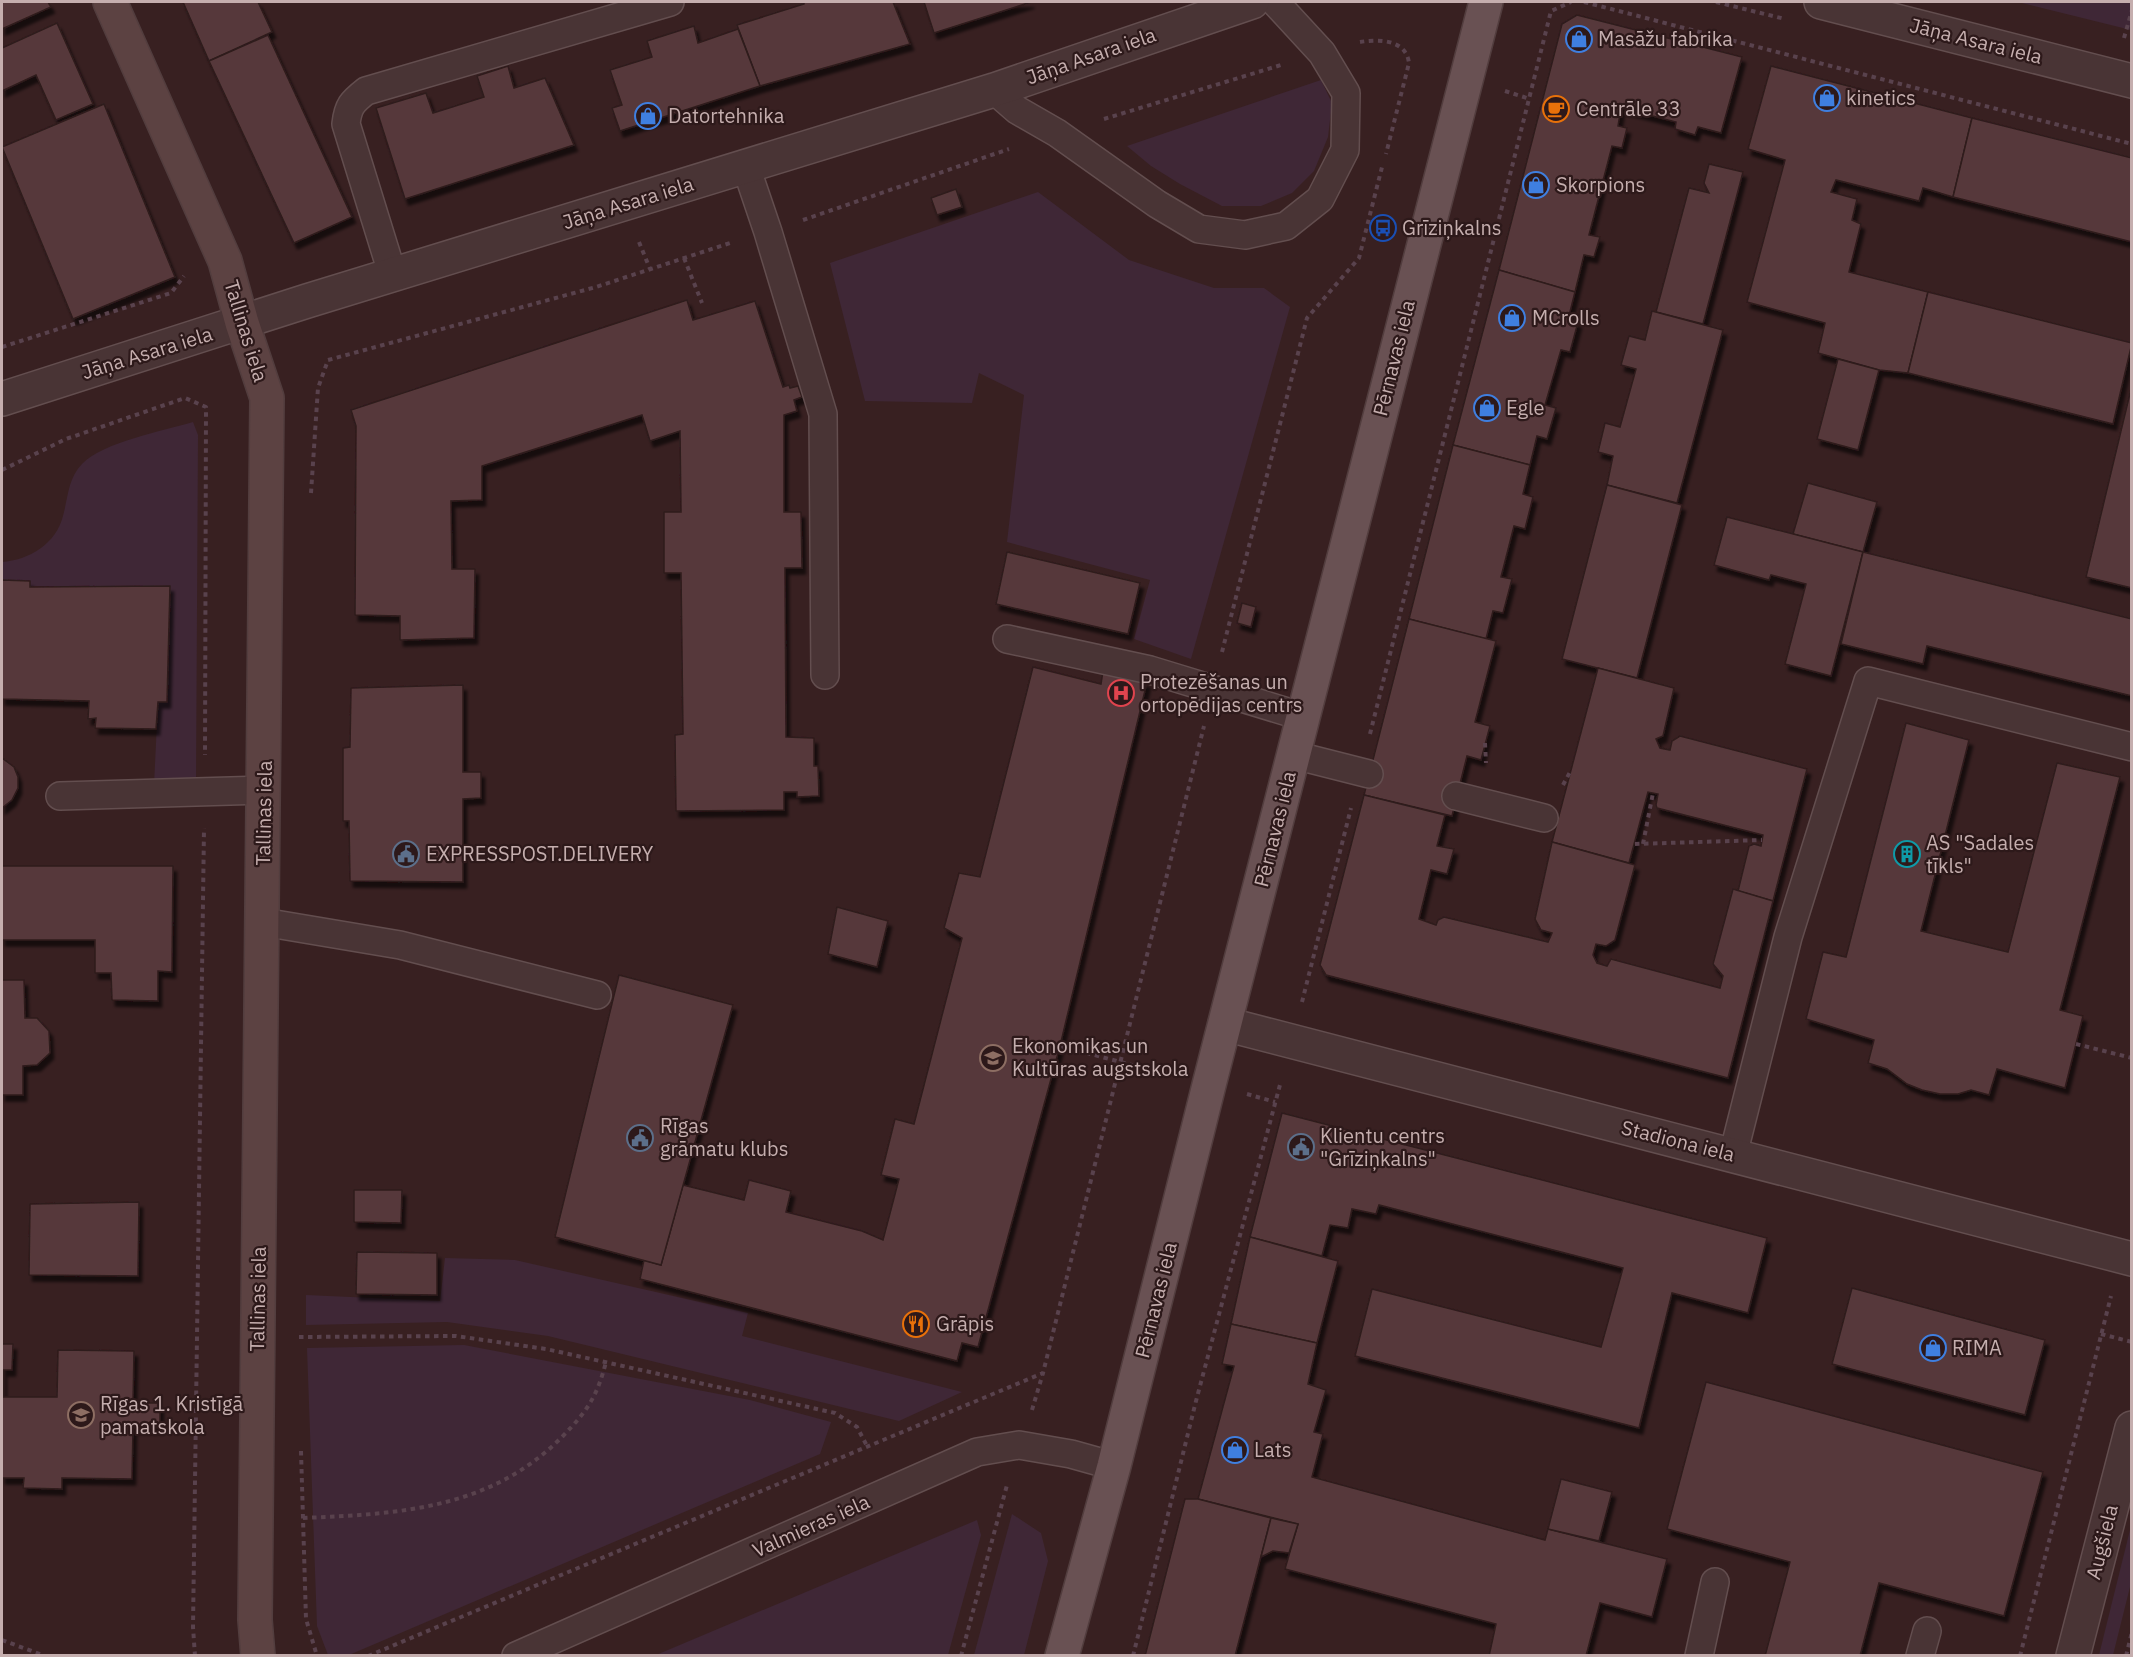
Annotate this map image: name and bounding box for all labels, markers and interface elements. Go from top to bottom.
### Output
street label: Jāņa Asara iela [1907,11,2046,70]
street label: Jāņa Asara iela [1022,21,1160,90]
shop icon: Masāžu fabrika [1564,24,1594,54]
place label: Masāžu fabrika [1598,25,1733,52]
shop icon: kinetics [1812,83,1842,113]
place label: kinetics [1846,84,1916,111]
cafe icon: Centrāle 33 [1541,94,1571,124]
place label: Centrāle 33 [1576,95,1681,122]
shop icon: Datortehnika [633,101,663,131]
place label: Datortehnika [668,102,785,129]
street label: Jāņa Asara iela [559,170,697,235]
shop icon: Skorpions [1521,170,1551,200]
place label: Skorpions [1556,171,1645,198]
bus stop icon: Grīziņkalns [1368,213,1398,243]
place label: Grīziņkalns [1402,214,1502,241]
street label: Tallinas iela [218,277,275,385]
street label: Pērnavas iela [1366,297,1421,419]
shop icon: MCrolls [1497,303,1527,333]
place label: MCrolls [1532,304,1600,331]
street label: Jāņa Asara iela [78,320,216,385]
shop icon: Egle [1472,393,1502,423]
place label: Egle [1506,394,1545,421]
place label: Protezēšanas un ortopēdijas centrs [1140,668,1302,718]
hospital icon: Protezēšanas un ortopēdijas centrs [1106,678,1136,708]
street label: Tallinas iela [249,760,278,866]
street label: Pērnavas iela [1247,768,1302,890]
place label: AS "Sadales tīkls" [1926,829,2034,879]
public building icon: EXPRESSPOST.DELIVERY [391,839,421,869]
building icon: AS "Sadales tīkls" [1892,839,1922,869]
place label: EXPRESSPOST.DELIVERY [426,840,653,867]
place label: Ekonomikas un Kultūras augstskola [1012,1032,1189,1082]
school or university icon: Ekonomikas un Kultūras augstskola [978,1043,1008,1073]
place label: Rīgas grāmatu klubs [660,1112,788,1162]
street label: Stadiona iela [1619,1113,1738,1168]
place label: Klientu centrs "Grīziņkalns" [1320,1122,1445,1172]
public building icon: Rīgas grāmatu klubs [625,1123,655,1153]
public building icon: Klientu centrs "Grīziņkalns" [1286,1132,1316,1162]
street label: Pērnavas iela [1128,1239,1183,1361]
street label: Tallinas iela [243,1246,272,1352]
restaurant icon: Grāpis [901,1309,931,1339]
place label: Grāpis [936,1310,994,1337]
shop icon: RIMA [1918,1333,1948,1363]
place label: RIMA [1952,1334,2002,1361]
place label: Rīgas 1. Kristīgā pamatskola [100,1390,244,1440]
school or university icon: Rīgas 1. Kristīgā pamatskola [66,1400,96,1430]
shop icon: Lats [1220,1435,1250,1465]
place label: Lats [1254,1436,1291,1463]
street label: Valmieras iela [748,1488,874,1563]
street label: Augšiela [2079,1501,2124,1582]

